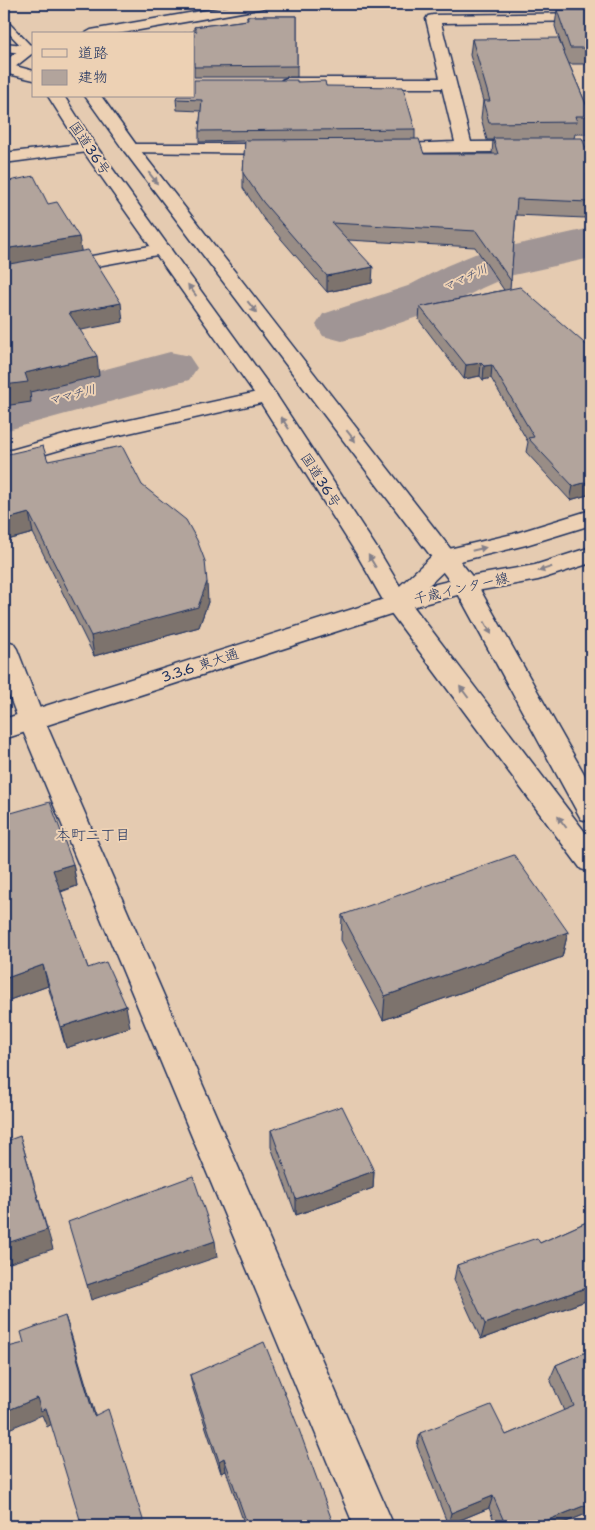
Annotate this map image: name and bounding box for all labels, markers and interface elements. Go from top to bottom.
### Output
legend [32,32,195,98]
text: 道路 [78,43,108,63]
text: 建物 [78,67,108,87]
street label: 国道36号 [65,118,115,178]
one-way arrow [148,171,158,185]
water label: ママチ川 [440,261,490,295]
one-way arrow [187,284,197,297]
one-way arrow [247,300,257,314]
water label: ママチ川 [47,381,97,409]
one-way arrow [280,417,290,430]
one-way arrow [346,429,356,442]
street label: 国道36号 [297,449,345,511]
one-way arrow [471,545,486,553]
one-way arrow [368,554,377,567]
one-way arrow [537,566,552,574]
street label: 千歳インター線 [411,568,511,608]
one-way arrow [484,621,493,635]
street label: 3.3.6 東大通 [159,644,241,686]
one-way arrow [459,685,469,699]
one-way arrow [557,815,567,829]
district label: 本町二丁目 [55,825,131,845]

